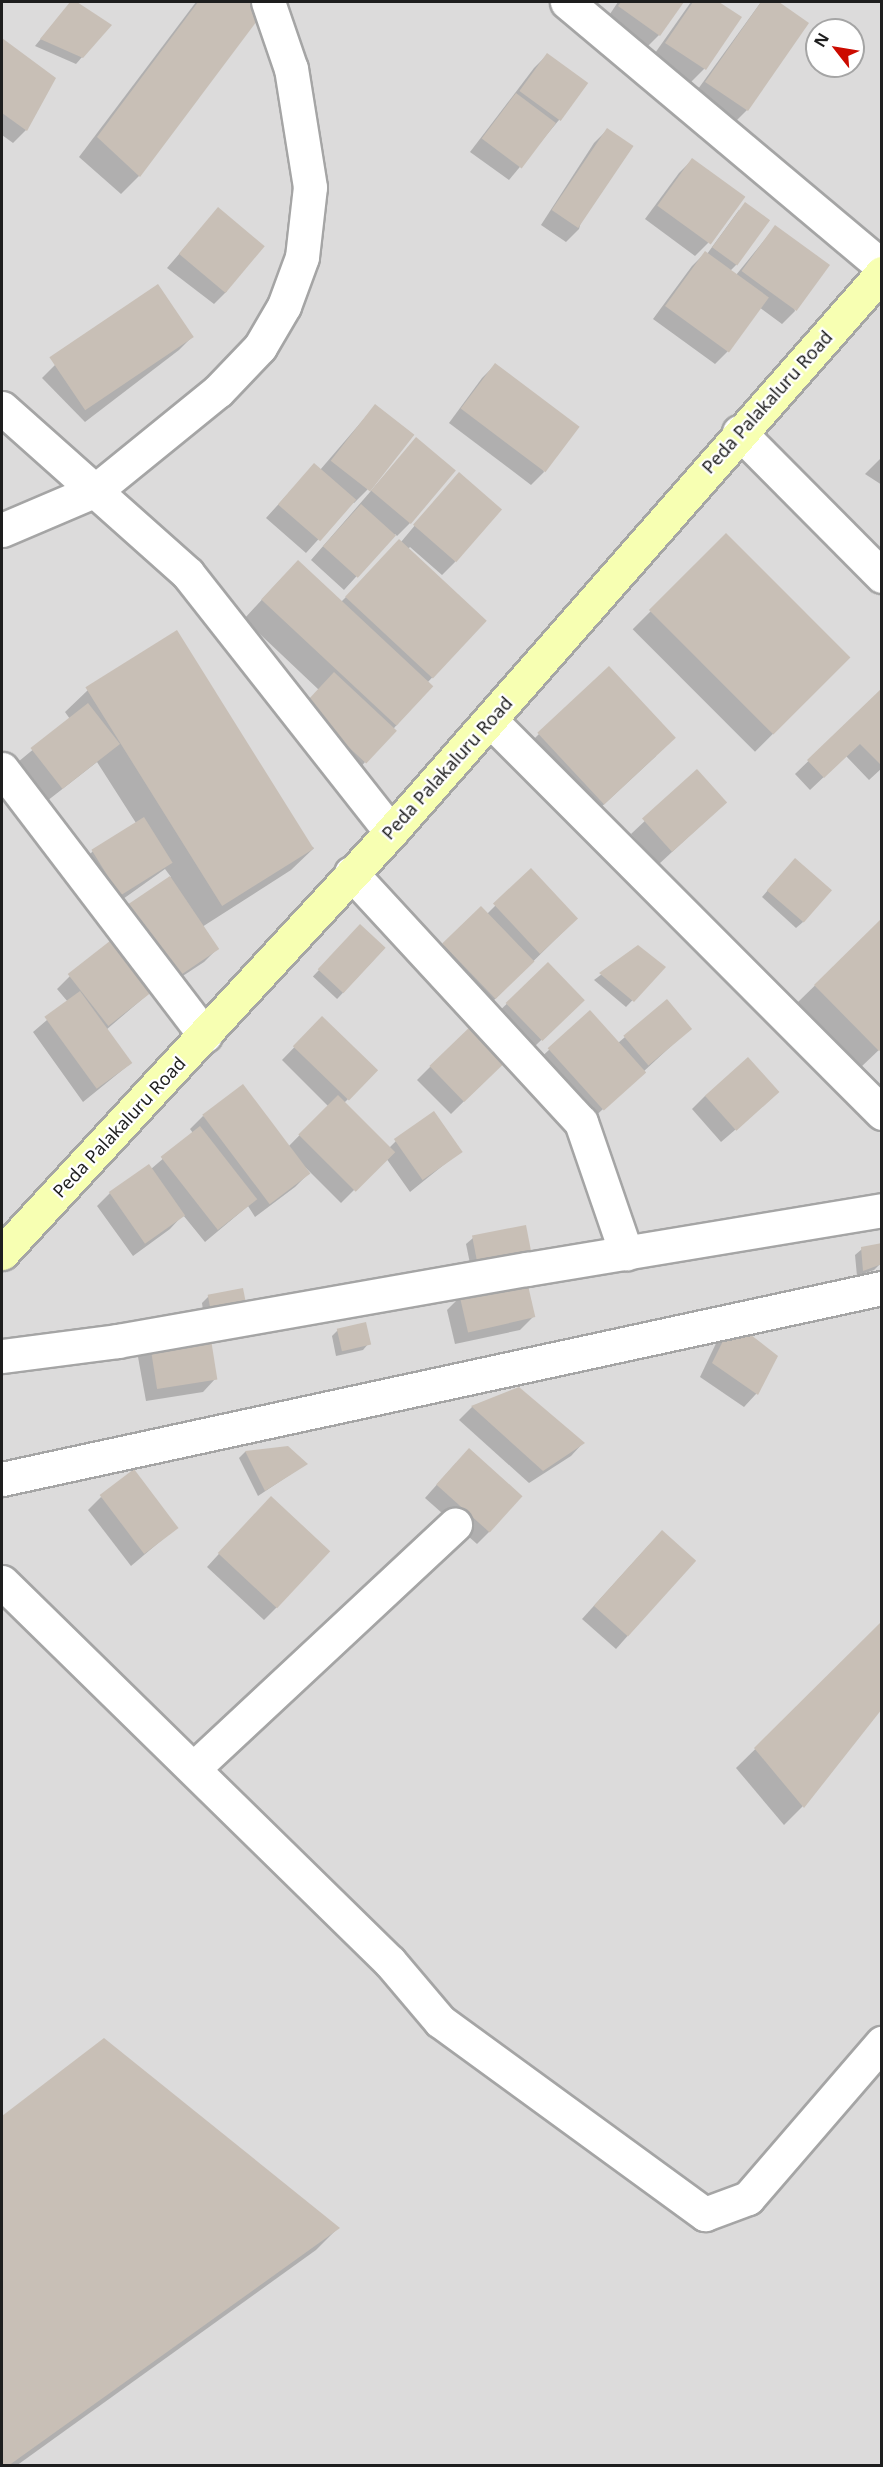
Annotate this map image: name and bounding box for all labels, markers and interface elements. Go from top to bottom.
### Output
north arrow [805,18,865,78]
text: N [809,29,834,51]
street label: Peda Palakaluru Road [697,326,837,478]
street label: Peda Palakaluru Road [377,692,517,844]
street label: Peda Palakaluru Road [48,1052,190,1202]

